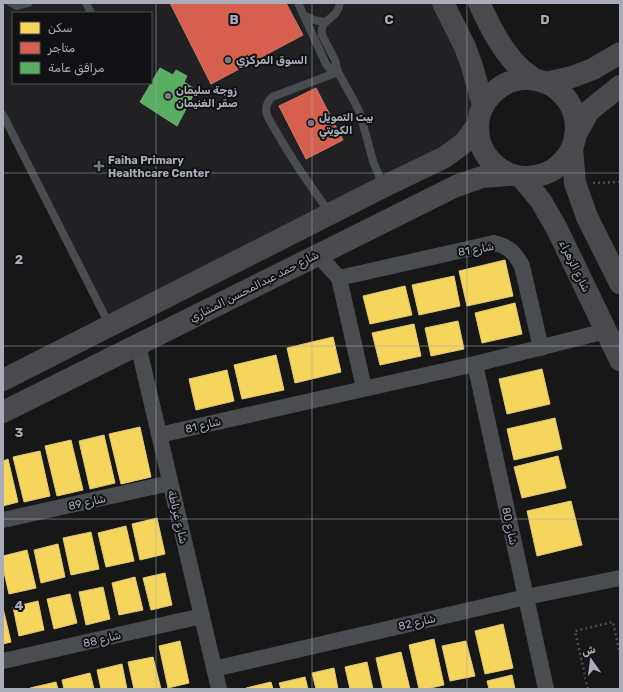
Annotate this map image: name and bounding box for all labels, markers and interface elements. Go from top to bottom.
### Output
legend [12,12,152,84]
text: B [229,12,239,27]
text: C [384,12,394,27]
text: D [540,12,550,27]
text: سكن [48,21,73,35]
text: متاجر [47,41,76,56]
place label: السوق المركزي [236,54,307,68]
marker: السوق المركزي [223,55,233,65]
text: مرافق عامة [48,61,105,76]
place label: زوجة سليمان صقر الغنيمان [176,84,238,110]
marker: زوجة سليمان صقر الغنيمان [163,91,173,101]
place label: بيت التمويل الكويتي [319,111,373,139]
marker: بيت التمويل الكويتي [306,118,316,128]
place label: Faiha Primary Healthcare Center [108,154,209,180]
marker: Faiha Primary Healthcare Center [93,160,105,172]
street label: شارع الزهراء [555,238,593,295]
street label: شارع 81 [457,240,495,261]
street label: شارع حمد عبدالمحسن المشاري [188,248,322,326]
text: 2 [15,252,23,267]
street label: شارع 81 [184,415,223,438]
text: 3 [15,425,24,440]
street label: شارع غرناطة [163,489,190,546]
street label: شارع 89 [67,492,108,515]
street label: شارع 80 [497,506,520,547]
text: 4 [15,598,24,613]
street label: شارع 82 [397,612,438,635]
street label: شارع 88 [82,629,123,652]
north arrow [571,640,611,680]
text: ش [580,643,597,659]

